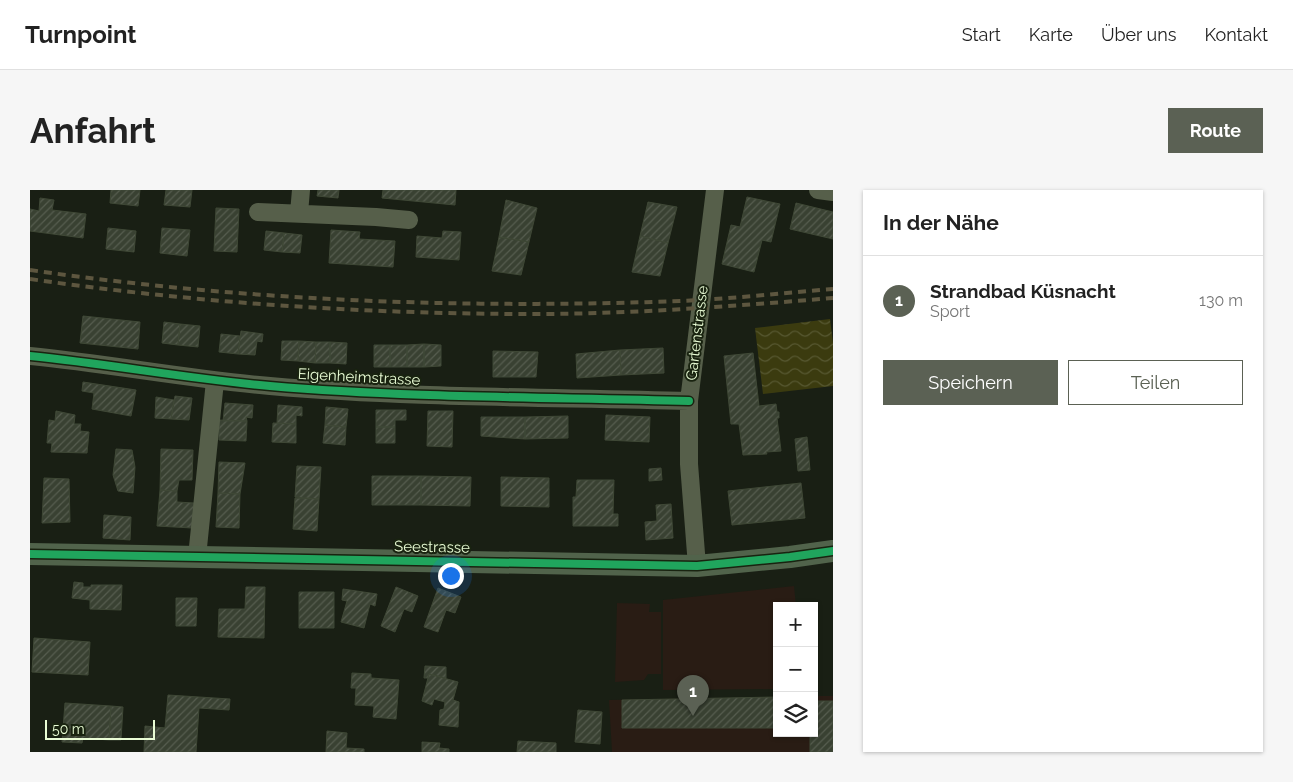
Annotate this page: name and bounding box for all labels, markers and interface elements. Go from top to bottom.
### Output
text: Turnpoint [25,20,137,49]
text: Start [962,24,1001,45]
text: Karte [1029,24,1073,45]
text: Über uns [1101,24,1176,45]
text: Kontakt [1204,24,1268,45]
button: Route [1168,108,1263,153]
text: Anfahrt [30,110,156,151]
text: In der Nähe [883,210,999,235]
text: Strandbad Küsnacht [930,280,1116,302]
street label: Gartenstrasse [682,284,712,382]
text: 1 [895,291,903,310]
text: 130 m [1199,291,1243,310]
text: Sport [930,302,970,321]
button: Speichern [883,360,1058,405]
button: Teilen [1068,360,1243,405]
street label: Eigenheimstrasse [297,365,421,389]
street label: Seestrasse [394,537,470,557]
your location [438,563,464,589]
map controls [773,602,818,737]
button: + [773,602,818,647]
button: − [773,647,818,692]
pin: 1 [677,675,709,716]
button: layers [773,692,818,737]
scale bar [45,717,155,740]
text: 50 m [52,721,85,737]

